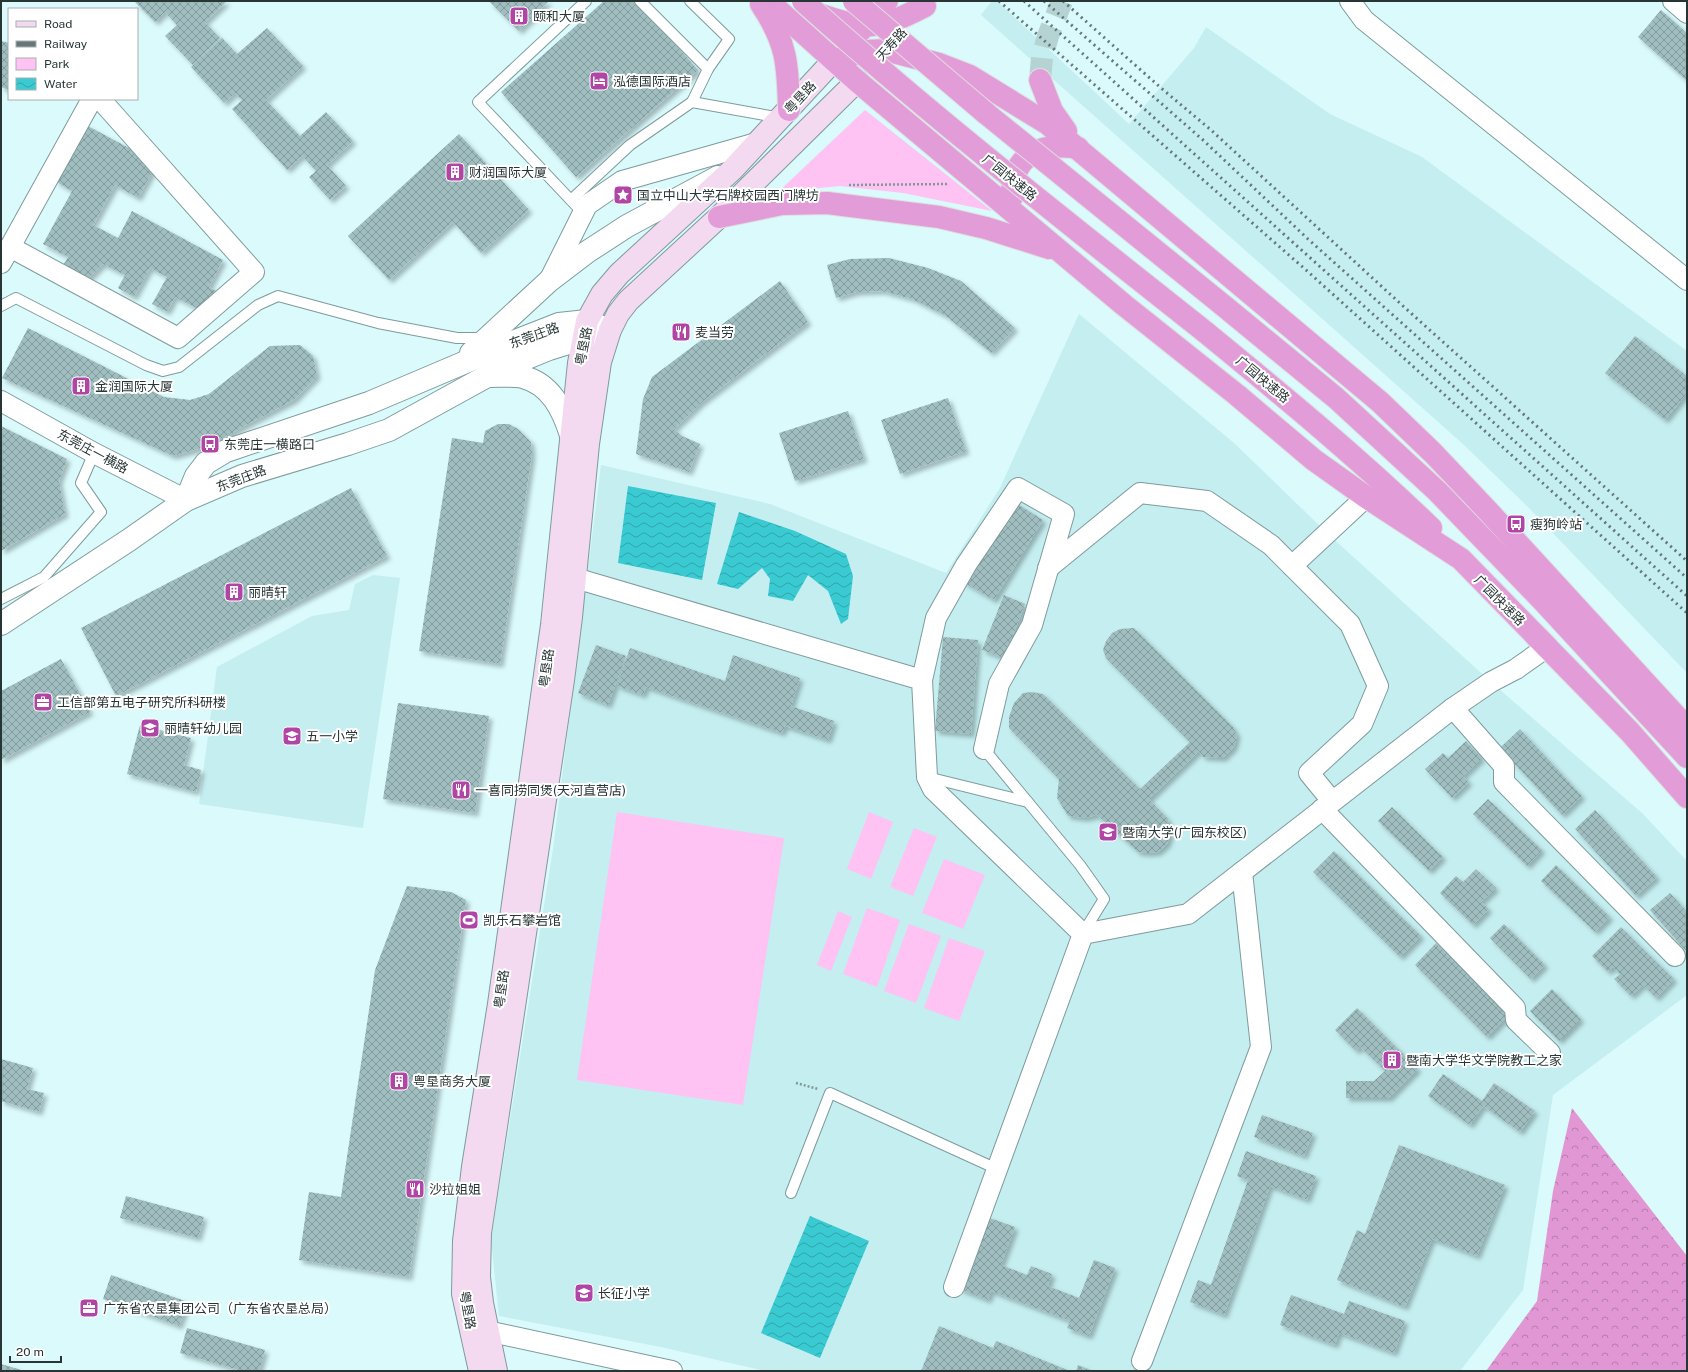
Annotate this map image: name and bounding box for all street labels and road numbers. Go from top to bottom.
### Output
street label: 天寿路 [873,25,910,64]
street label: 粤垦路 [782,78,819,117]
street label: 广园快速路 [980,151,1040,204]
street label: 东莞庄路 [507,320,561,351]
street label: 粤垦路 [572,326,595,367]
street label: 广园快速路 [1233,353,1292,406]
street label: 东莞庄一横路 [55,427,131,476]
street label: 东莞庄路 [214,462,268,495]
street label: 广园快速路 [1471,572,1528,629]
street label: 粤垦路 [536,648,557,688]
street label: 粤垦路 [491,969,512,1009]
street label: 粤垦路 [457,1290,478,1331]

